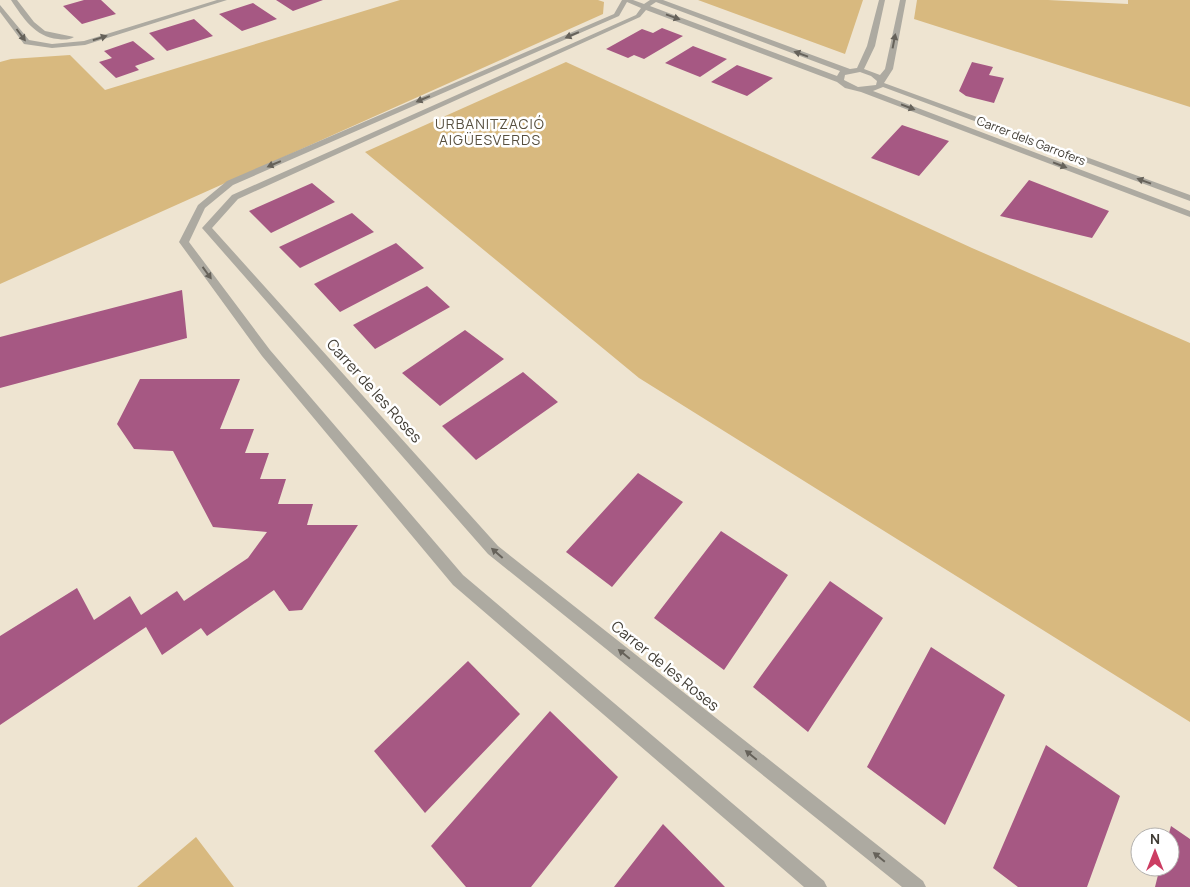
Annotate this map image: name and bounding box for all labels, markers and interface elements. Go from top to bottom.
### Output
one-way arrow [665,14,680,21]
one-way arrow [16,28,26,41]
one-way arrow [565,31,579,39]
one-way arrow [891,33,899,49]
one-way arrow [93,34,108,42]
one-way arrow [794,50,809,57]
one-way arrow [416,96,430,104]
one-way arrow [901,103,916,111]
street label: Carrer dels Garrofers [974,112,1088,169]
district label: URBANITZACIÓ AIGÜESVERDS [435,114,545,149]
one-way arrow [267,160,281,168]
one-way arrow [1053,161,1068,169]
one-way arrow [1136,177,1151,185]
one-way arrow [201,266,212,279]
street label: Carrer de les Roses [322,334,427,447]
one-way arrow [492,547,504,559]
street label: Carrer de les Roses [607,615,724,716]
one-way arrow [618,649,631,660]
one-way arrow [745,750,758,761]
north arrow [1130,827,1180,877]
text: N [1150,829,1160,848]
one-way arrow [872,851,885,862]

